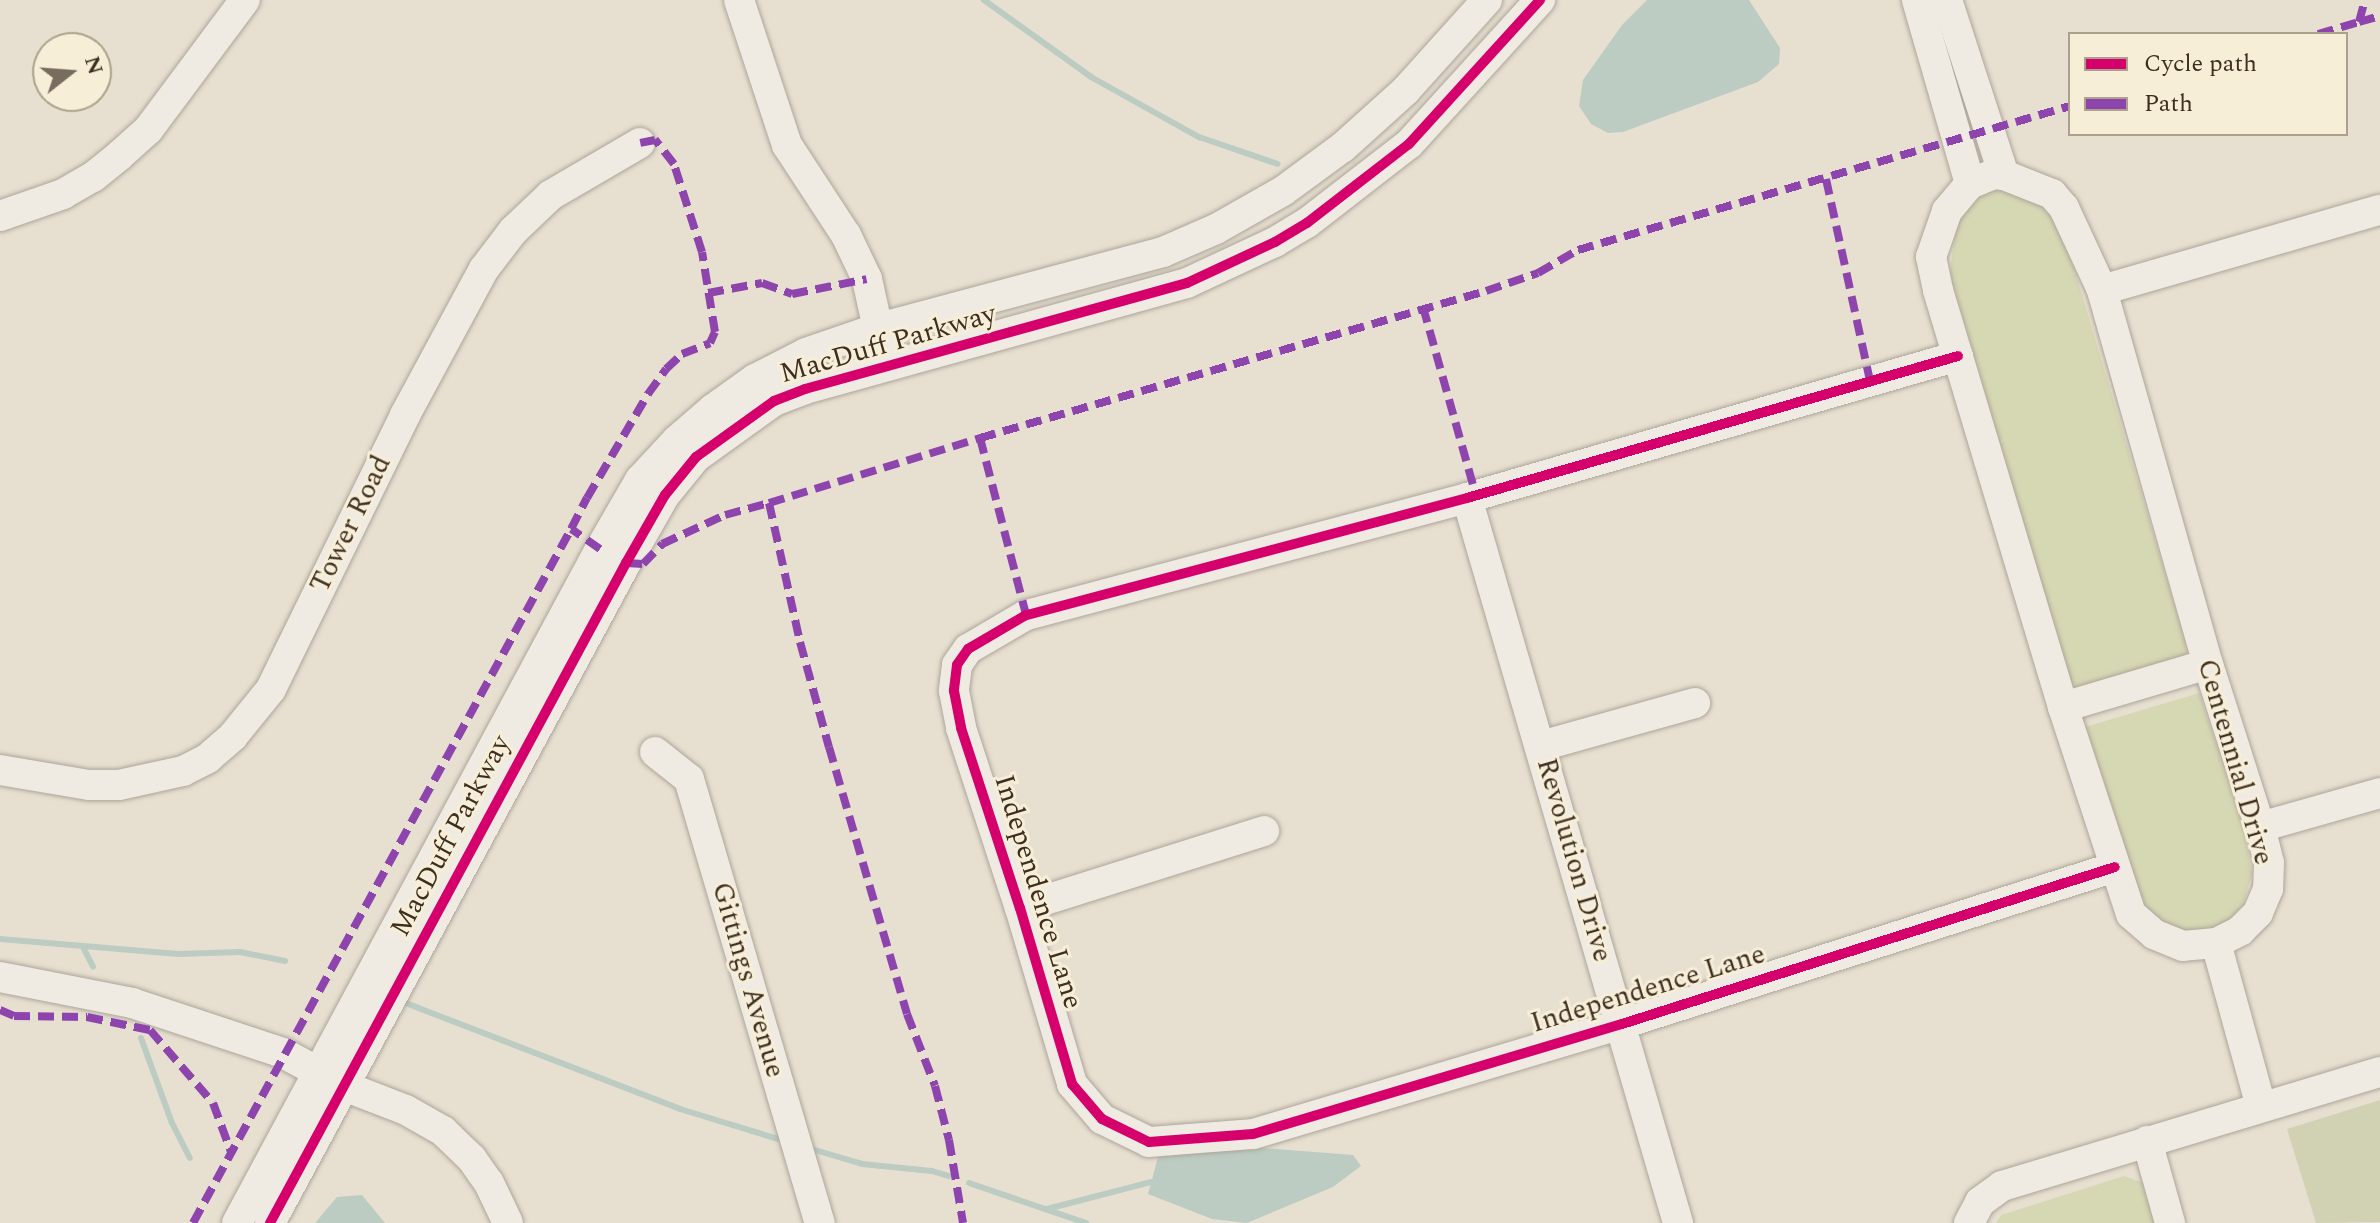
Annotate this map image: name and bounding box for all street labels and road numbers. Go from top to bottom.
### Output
street label: MacDuff Parkway [776,297,1000,391]
street label: Tower Road [303,450,399,598]
street label: Centennial Drive [2190,655,2280,869]
street label: MacDuff Parkway [384,730,518,942]
street label: Revolution Drive [1529,754,1619,966]
street label: Independence Lane [986,771,1090,1013]
street label: Gittings Avenue [704,879,792,1081]
street label: Independence Lane [1527,937,1769,1041]

